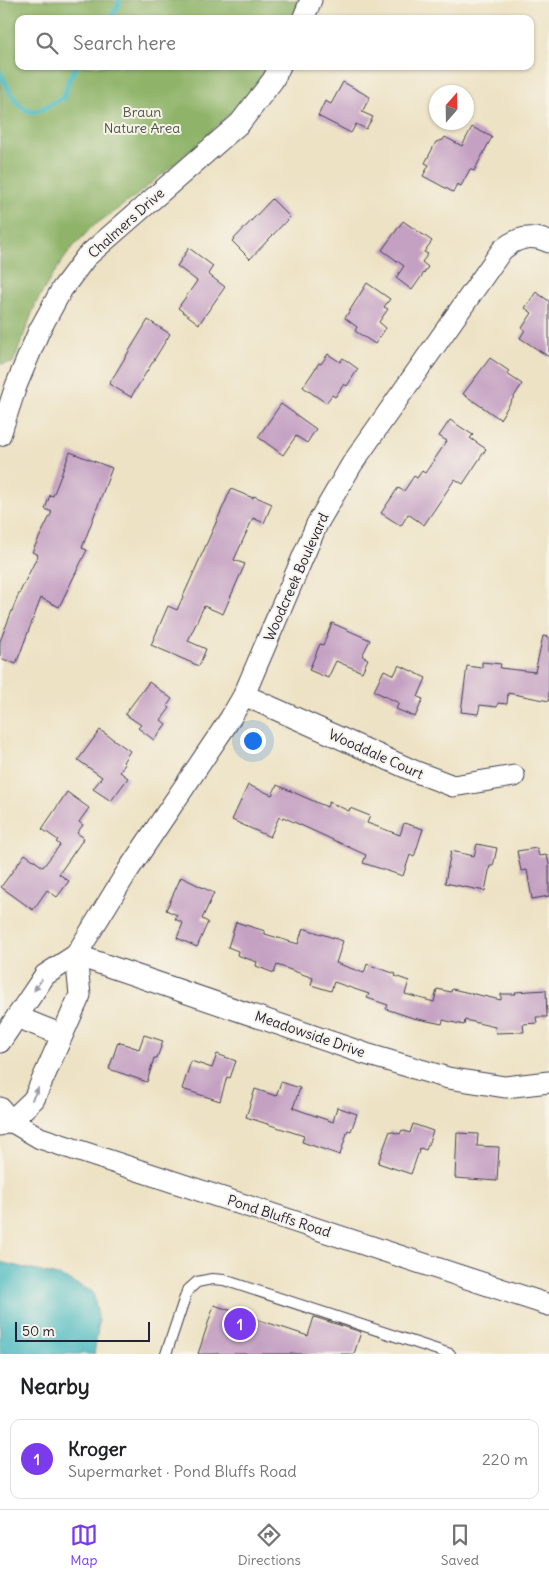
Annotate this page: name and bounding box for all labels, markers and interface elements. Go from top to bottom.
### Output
search box [15,15,534,70]
icon: search [33,29,61,57]
text: Search here [73,31,176,55]
north arrow [429,85,474,130]
park label: Braun Nature Area [104,103,180,137]
street label: Chalmers Drive [84,184,168,262]
street label: Woodcreek Boulevard [260,510,332,644]
street label: Wooddale Court [326,725,426,783]
your location [240,728,266,754]
one-way arrow [33,978,43,992]
street label: Meadowside Drive [252,1007,368,1061]
one-way arrow [31,1086,39,1101]
street label: Pond Bluffs Road [225,1191,333,1241]
pin: 1 [224,1305,256,1343]
scale bar [15,1319,150,1342]
text: 50 m [22,1322,55,1340]
text: Nearby [20,1373,90,1400]
text: Kroger [68,1437,127,1461]
text: 1 [34,1449,40,1469]
text: 220 m [482,1449,528,1469]
text: Supermarket · Pond Bluffs Road [68,1461,297,1481]
tab: Map [70,1521,98,1569]
tab: Directions [238,1521,301,1569]
tab: Saved [441,1521,479,1569]

